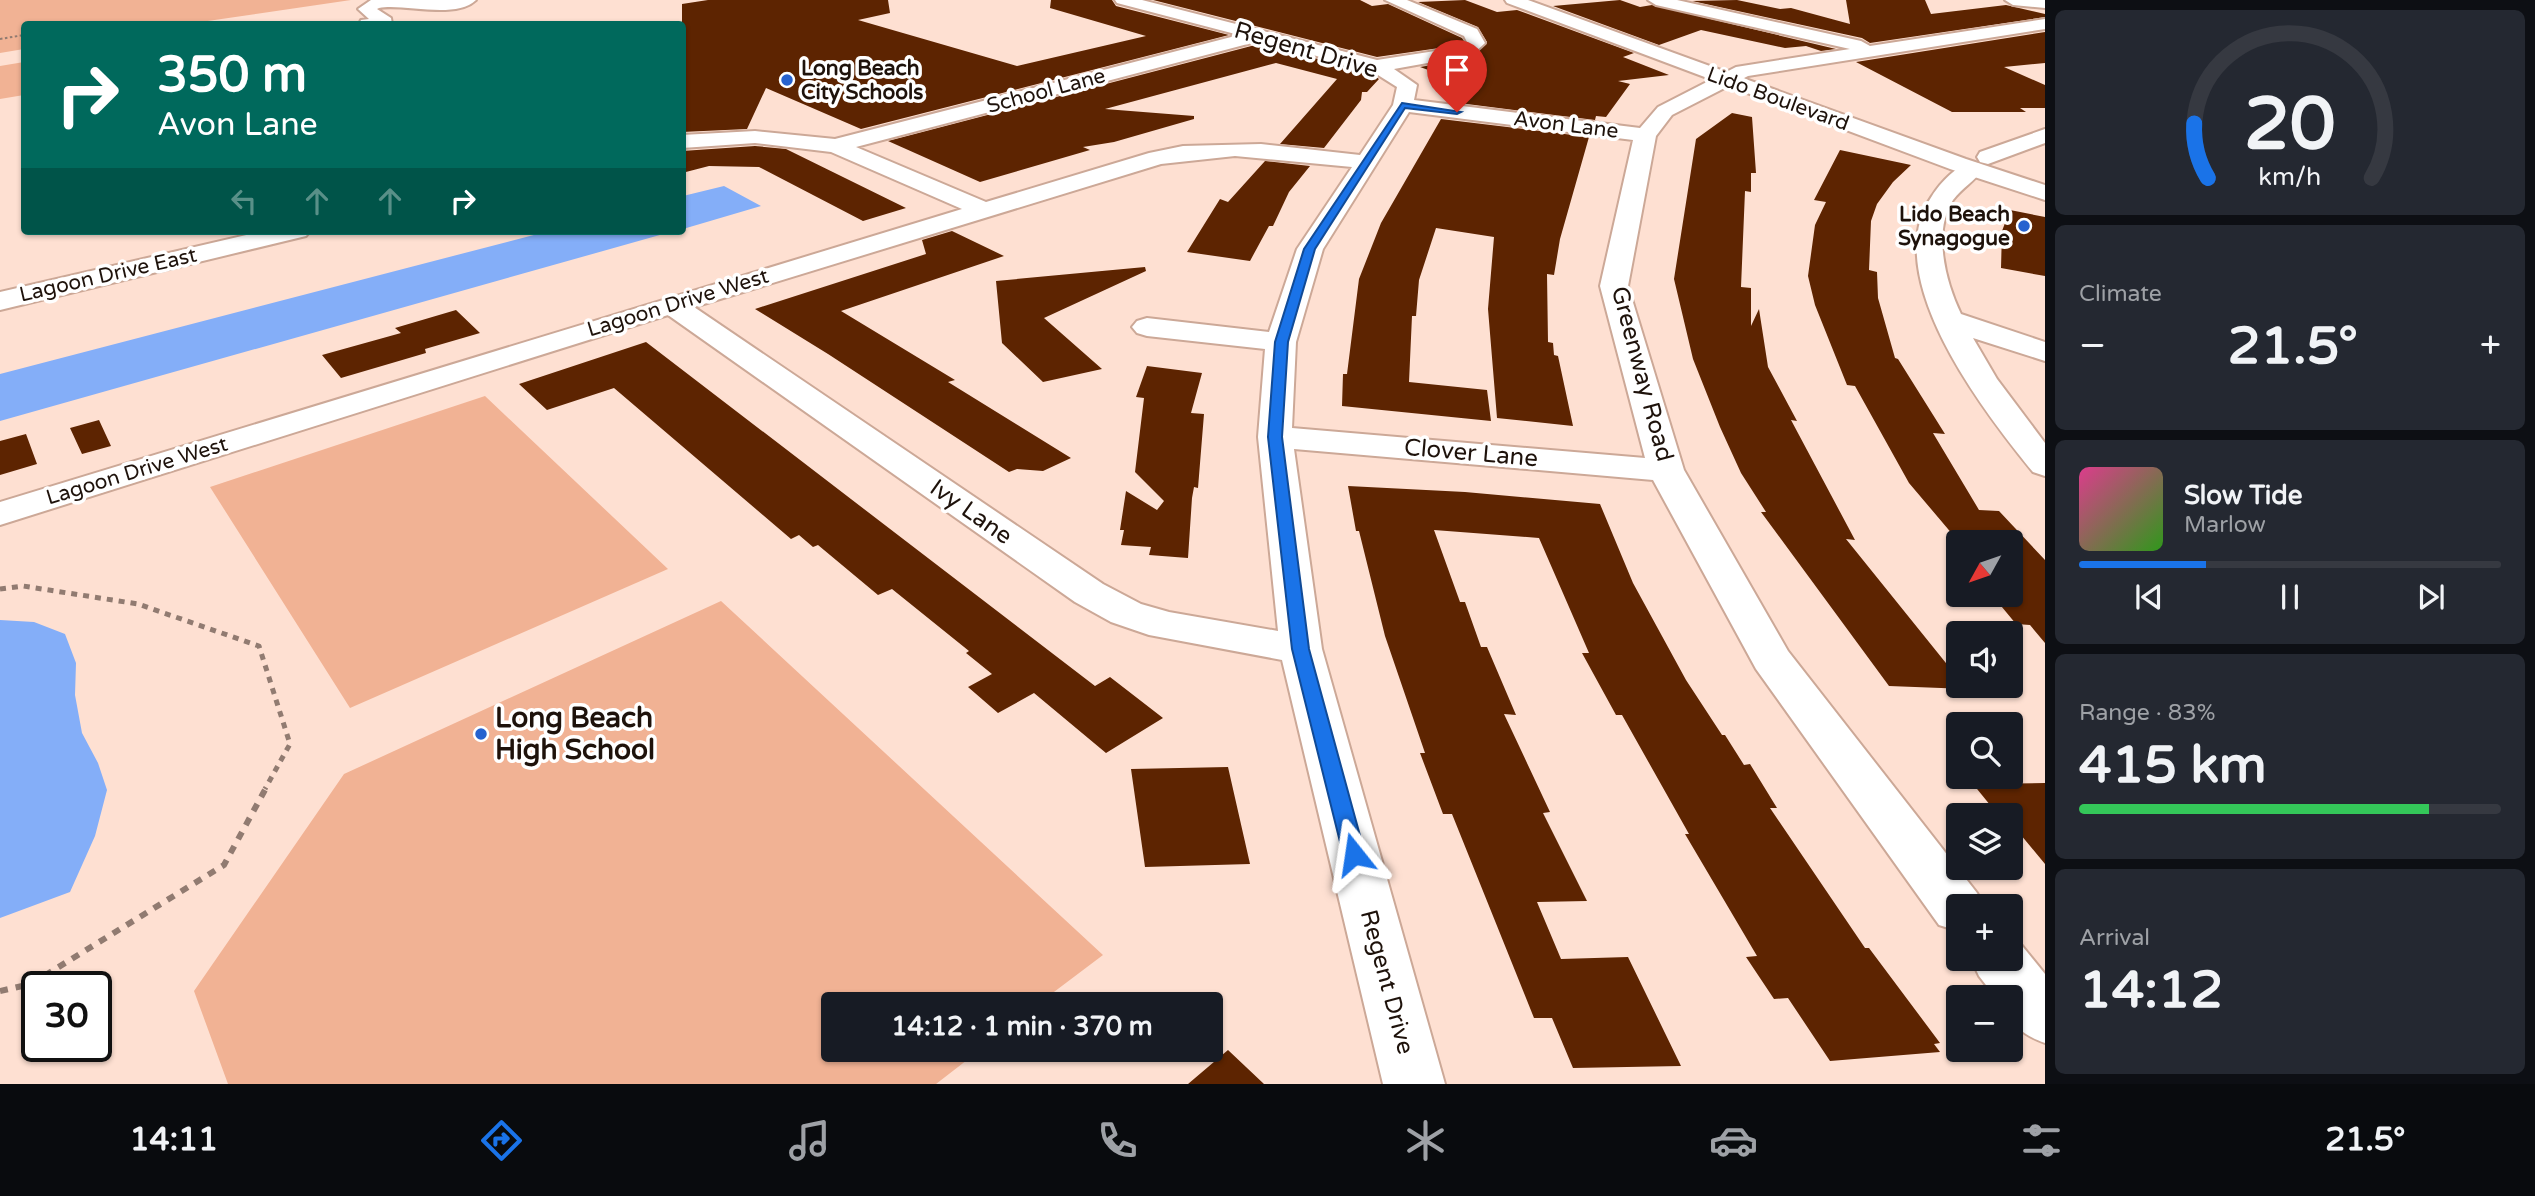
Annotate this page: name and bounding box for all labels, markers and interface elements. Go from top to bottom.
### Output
street label: Regent Drive [1231,16,1381,84]
pin [1427,40,1487,112]
text: 350 m [157,46,307,105]
icon: right [42,49,133,140]
icon: arrive [1438,51,1476,89]
place label: Long Beach City Schools [801,56,923,105]
street label: Lido Boulevard [1703,62,1853,136]
street label: School Lane [984,63,1108,119]
marker: Long Beach City Schools [779,72,795,88]
text: 20 [2244,82,2336,170]
text: Avon Lane [157,106,318,144]
street label: Avon Lane [1512,106,1620,144]
text: km/h [2259,162,2321,192]
icon: left [225,182,263,220]
icon: ahead [298,182,336,220]
icon: ahead [371,182,409,220]
icon: right [444,182,482,220]
place label: Lido Beach Synagogue [1898,202,2010,251]
marker: Lido Beach Synagogue [2016,218,2032,234]
street label: Lagoon Drive East [17,242,199,308]
street label: Lagoon Drive West [584,264,772,342]
text: Climate [2079,280,2162,308]
street label: Greenway Road [1605,283,1679,465]
text: 21.5° [2228,315,2358,378]
text: − [2079,323,2106,369]
text: + [2480,323,2501,369]
street label: Lagoon Drive West [43,432,231,510]
street label: Clover Lane [1403,433,1539,473]
street label: Ivy Lane [924,473,1018,551]
text: Slow Tide [2184,480,2302,511]
text: Marlow [2184,511,2266,539]
north arrow [1946,530,2023,607]
map controls [1946,530,2023,1062]
icon: previous [2130,578,2168,616]
icon: pause [2271,578,2309,616]
icon: next [2412,578,2450,616]
button: sound [1946,621,2023,698]
text: Range · 83% [2079,699,2215,727]
place label: Long Beach High School [495,701,655,767]
button: search [1946,712,2023,789]
marker: Long Beach High School [473,726,489,742]
text: 415 km [2079,734,2267,797]
button: layers [1946,803,2023,880]
position arrow [1317,817,1391,891]
button: + [1946,894,2023,971]
street label: Regent Drive [1354,907,1420,1057]
text: Arrival [2079,924,2150,952]
text: 14:12 [2079,959,2223,1022]
speed limit sign: 30 [21,971,112,1062]
button: − [1946,985,2023,1062]
text: 14:12 · 1 min · 370 m [891,1011,1153,1042]
icon: directions [477,1116,526,1165]
icon: music [785,1116,834,1165]
icon: phone [1093,1116,1142,1165]
icon: climate [1401,1116,1450,1165]
icon: car [1709,1116,1758,1165]
icon: filters [2017,1116,2066,1165]
text: 14:11 [130,1121,218,1159]
text: 21.5° [2325,1121,2405,1159]

